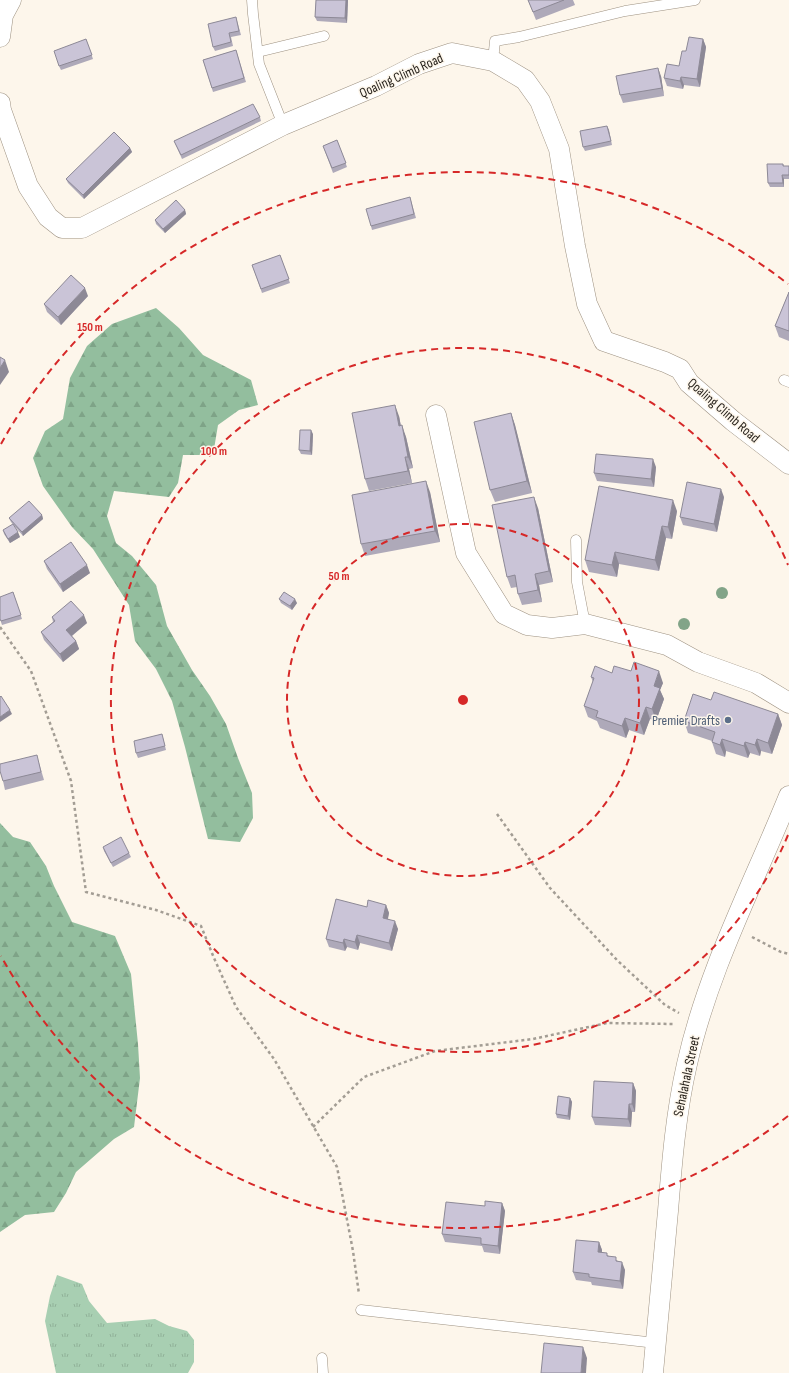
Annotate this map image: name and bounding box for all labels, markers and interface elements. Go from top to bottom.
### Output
street label: Qoaling Climb Road [357,49,446,102]
text: 150 m [77,320,103,335]
street label: Qoaling Climb Road [684,374,763,446]
text: 100 m [201,444,227,459]
text: 50 m [329,569,349,584]
centre of rings [456,693,470,707]
place label: Premier Drafts [652,712,720,729]
marker: Premier Drafts [723,715,733,725]
street label: Sehalahala Street [670,1034,703,1118]

